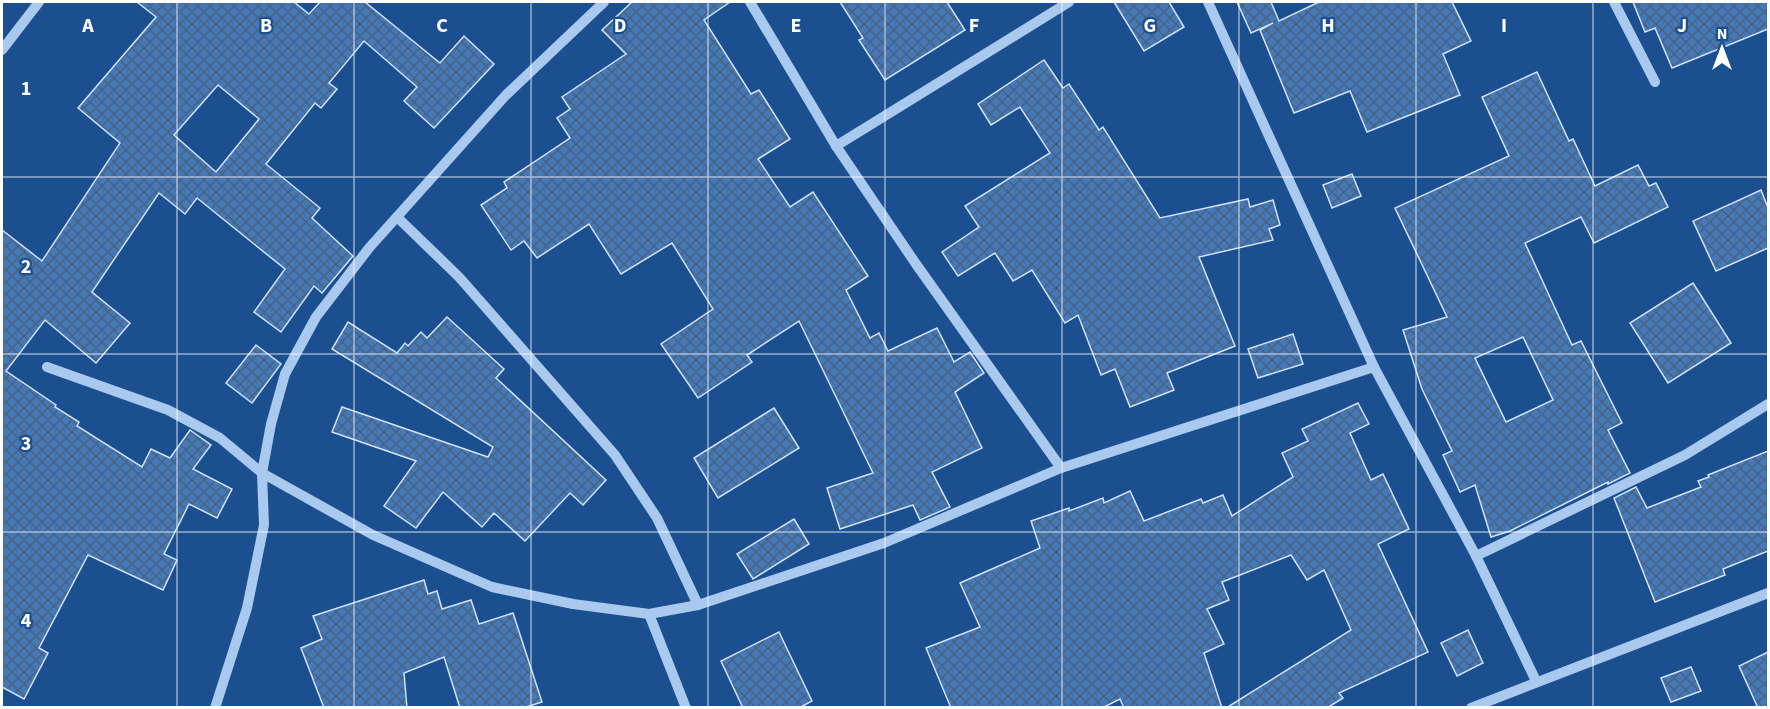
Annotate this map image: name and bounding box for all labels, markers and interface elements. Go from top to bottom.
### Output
text: A [81,12,94,40]
text: B [260,12,272,40]
text: C [436,12,448,40]
text: D [614,12,626,40]
text: E [791,12,801,40]
text: F [969,12,979,40]
text: G [1144,12,1156,40]
text: H [1321,12,1335,40]
text: I [1501,12,1507,40]
text: J [1677,12,1687,40]
north arrow [1692,18,1752,78]
text: N [1717,23,1727,45]
text: 1 [21,75,31,103]
text: 2 [21,253,31,281]
text: 3 [21,430,31,458]
text: 4 [21,607,32,635]

